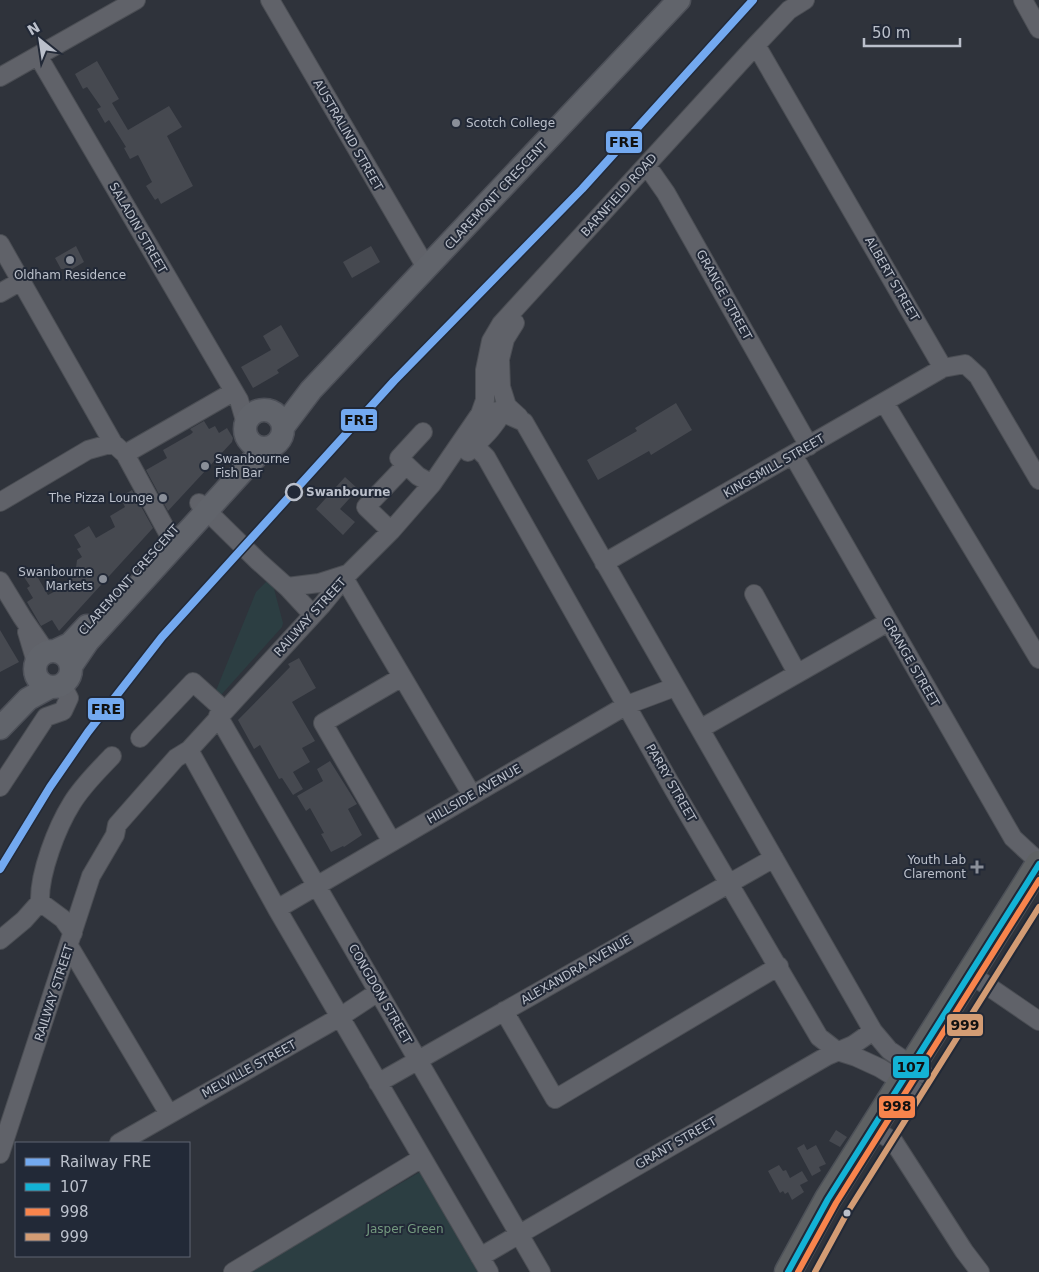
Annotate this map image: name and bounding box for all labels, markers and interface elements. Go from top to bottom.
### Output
north arrow [15,15,65,65]
scale bar [864,15,960,47]
text: N [24,19,43,39]
text: 50 m [872,24,910,42]
street label: AUSTRALIND STREET [310,77,386,194]
place label: Scotch College [466,116,555,130]
marker: Scotch College [450,117,462,129]
line badge: FRE [605,130,643,154]
text: FRE [609,134,639,150]
street label: CLAREMONT CRESCENT [442,137,551,252]
street label: BARNFIELD ROAD [578,151,660,239]
street label: SALADIN STREET [106,180,170,276]
street label: ALBERT STREET [862,234,922,324]
street label: GRANGE STREET [693,248,755,343]
marker: Oldham Residence [64,254,76,266]
place label: Oldham Residence [14,268,126,282]
line badge: FRE [340,408,378,432]
text: FRE [344,412,374,428]
street label: KINGSMILL STREET [721,431,828,501]
place label: Swanbourne Fish Bar [215,452,290,480]
marker: Swanbourne Fish Bar [199,460,211,472]
marker: Swanbourne [285,483,303,501]
place label: Swanbourne [306,485,390,499]
place label: The Pizza Lounge [48,491,153,505]
marker: The Pizza Lounge [157,492,169,504]
street label: CLAREMONT CRESCENT [76,521,183,638]
place label: Swanbourne Markets [18,565,93,593]
marker: Swanbourne Markets [97,573,109,585]
street label: RAILWAY STREET [271,574,349,659]
street label: GRANGE STREET [880,615,943,710]
line badge: FRE [87,697,125,721]
text: FRE [91,701,121,717]
street label: PARRY STREET [643,742,699,825]
street label: HILLSIDE AVENUE [424,761,524,827]
place label: Youth Lab Claremont [904,853,966,881]
marker: Youth Lab Claremont [970,860,984,874]
street label: ALEXANDRA AVENUE [518,933,634,1007]
street label: CONGDON STREET [346,941,415,1047]
street label: RAILWAY STREET [32,942,76,1043]
line badge: 999 [946,1013,984,1037]
text: 999 [950,1017,980,1033]
street label: MELVILLE STREET [199,1037,299,1101]
line badge: 107 [892,1055,930,1079]
text: 107 [896,1059,926,1075]
line badge: 998 [878,1095,916,1119]
text: 998 [882,1098,912,1114]
street label: GRANT STREET [633,1114,720,1172]
legend [15,1142,190,1257]
text: Railway FRE [60,1153,151,1171]
text: 107 [60,1178,89,1196]
text: 998 [60,1203,89,1221]
unlabelled marker [842,1208,852,1218]
park label: Jasper Green [365,1222,444,1236]
text: 999 [60,1228,89,1246]

